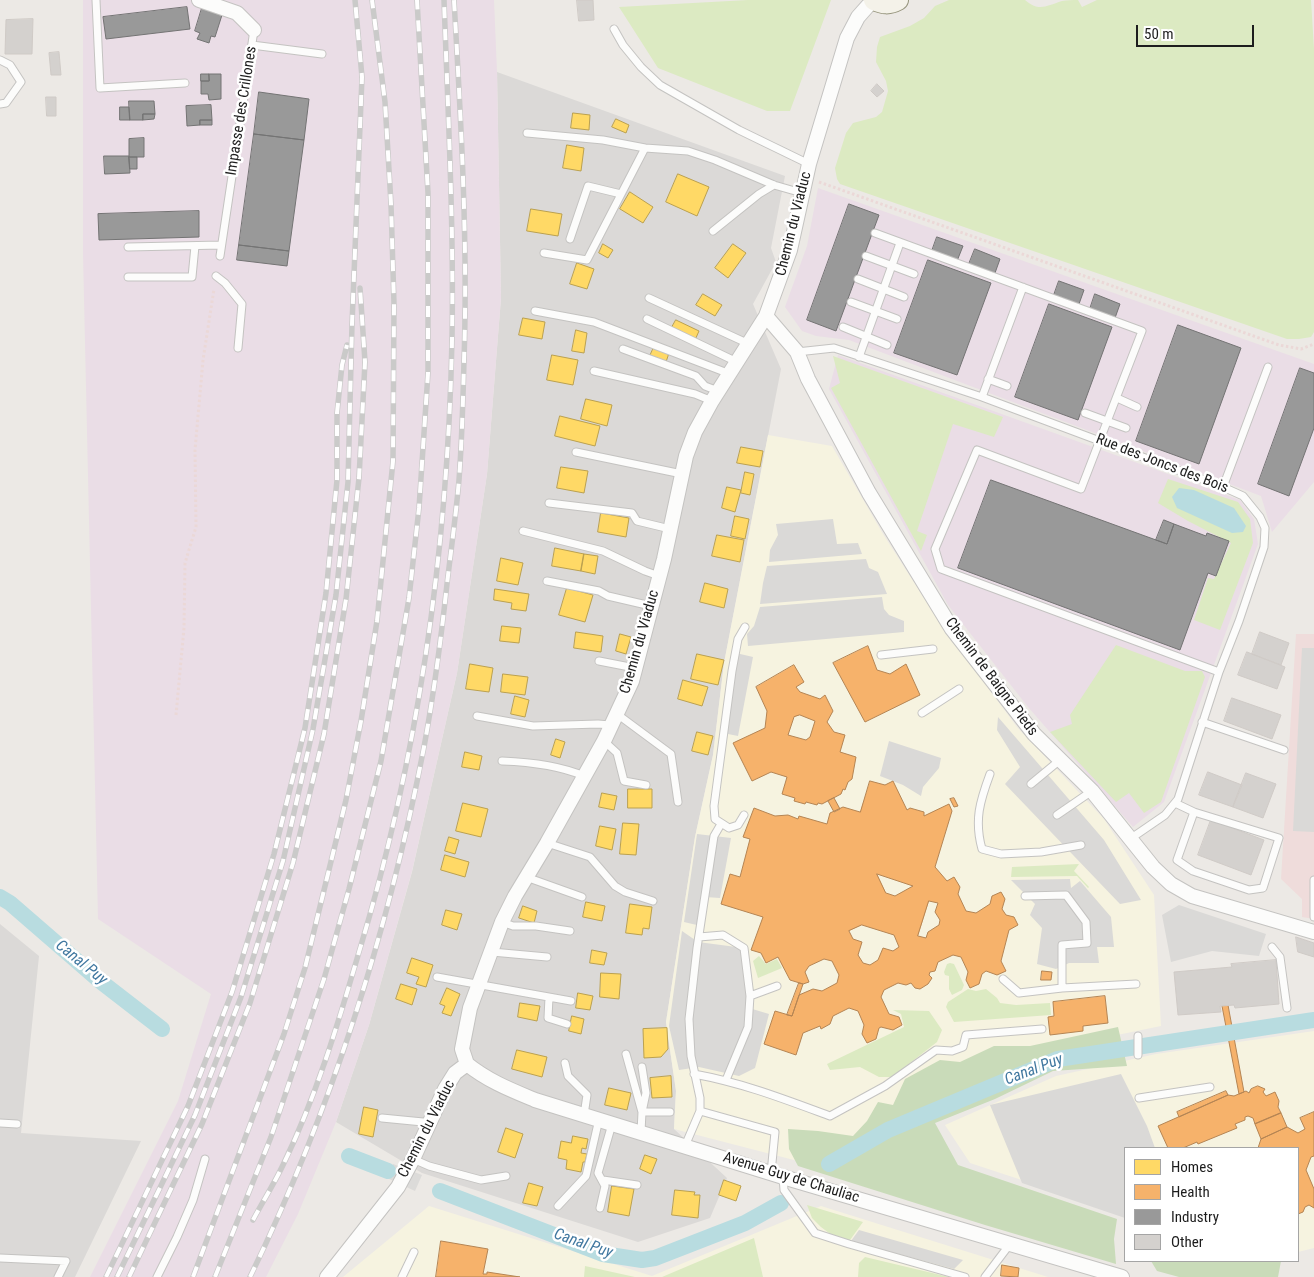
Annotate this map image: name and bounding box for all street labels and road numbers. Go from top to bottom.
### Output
street label: Impasse des Crillones [223,45,261,177]
street label: Chemin du Viaduc [772,170,816,278]
street label: Rue des Joncs des Bois [1093,430,1231,498]
street label: Chemin du Viaduc [617,588,663,696]
street label: Chemin de Baigne Pieds [941,614,1041,740]
street label: Chemin du Viaduc [395,1077,459,1181]
street label: Avenue Guy de Chauliac [721,1149,861,1207]

